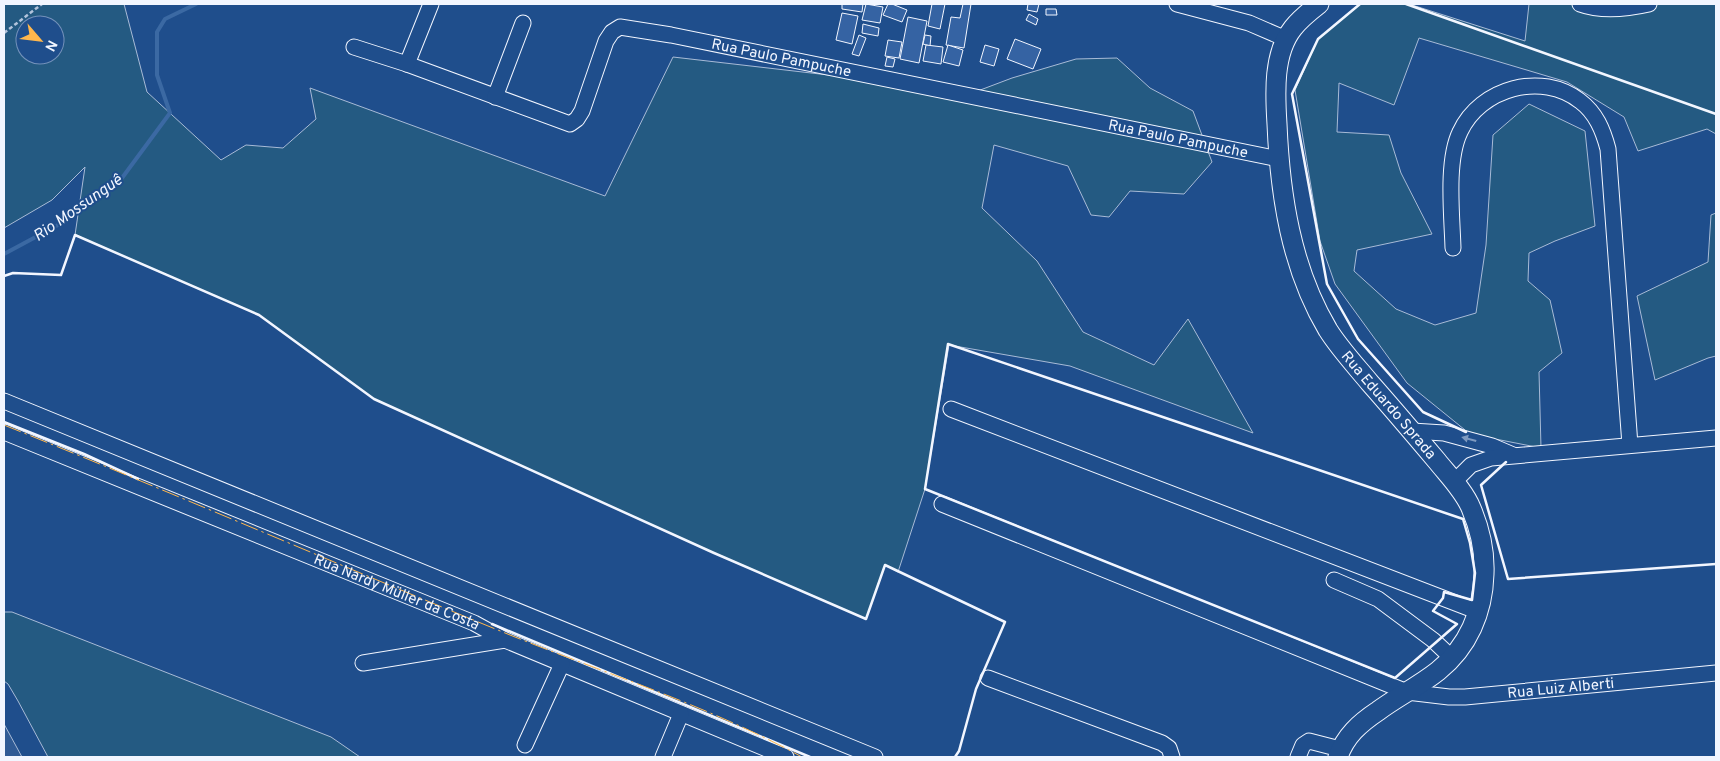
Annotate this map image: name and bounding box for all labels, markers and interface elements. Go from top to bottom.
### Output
north arrow [15,15,65,65]
street label: Rua Paulo Pampuche [710,35,853,83]
text: N [40,37,60,54]
street label: Rua Paulo Pampuche [1106,116,1250,163]
water label: Rio Mossunguê [30,170,127,247]
street label: Rua Eduardo Sprada [1336,348,1439,464]
one-way arrow [1461,435,1476,443]
street label: Rua Nardy Müller da Costa [310,551,483,635]
street label: Rua Luiz Alberti [1507,675,1615,704]

